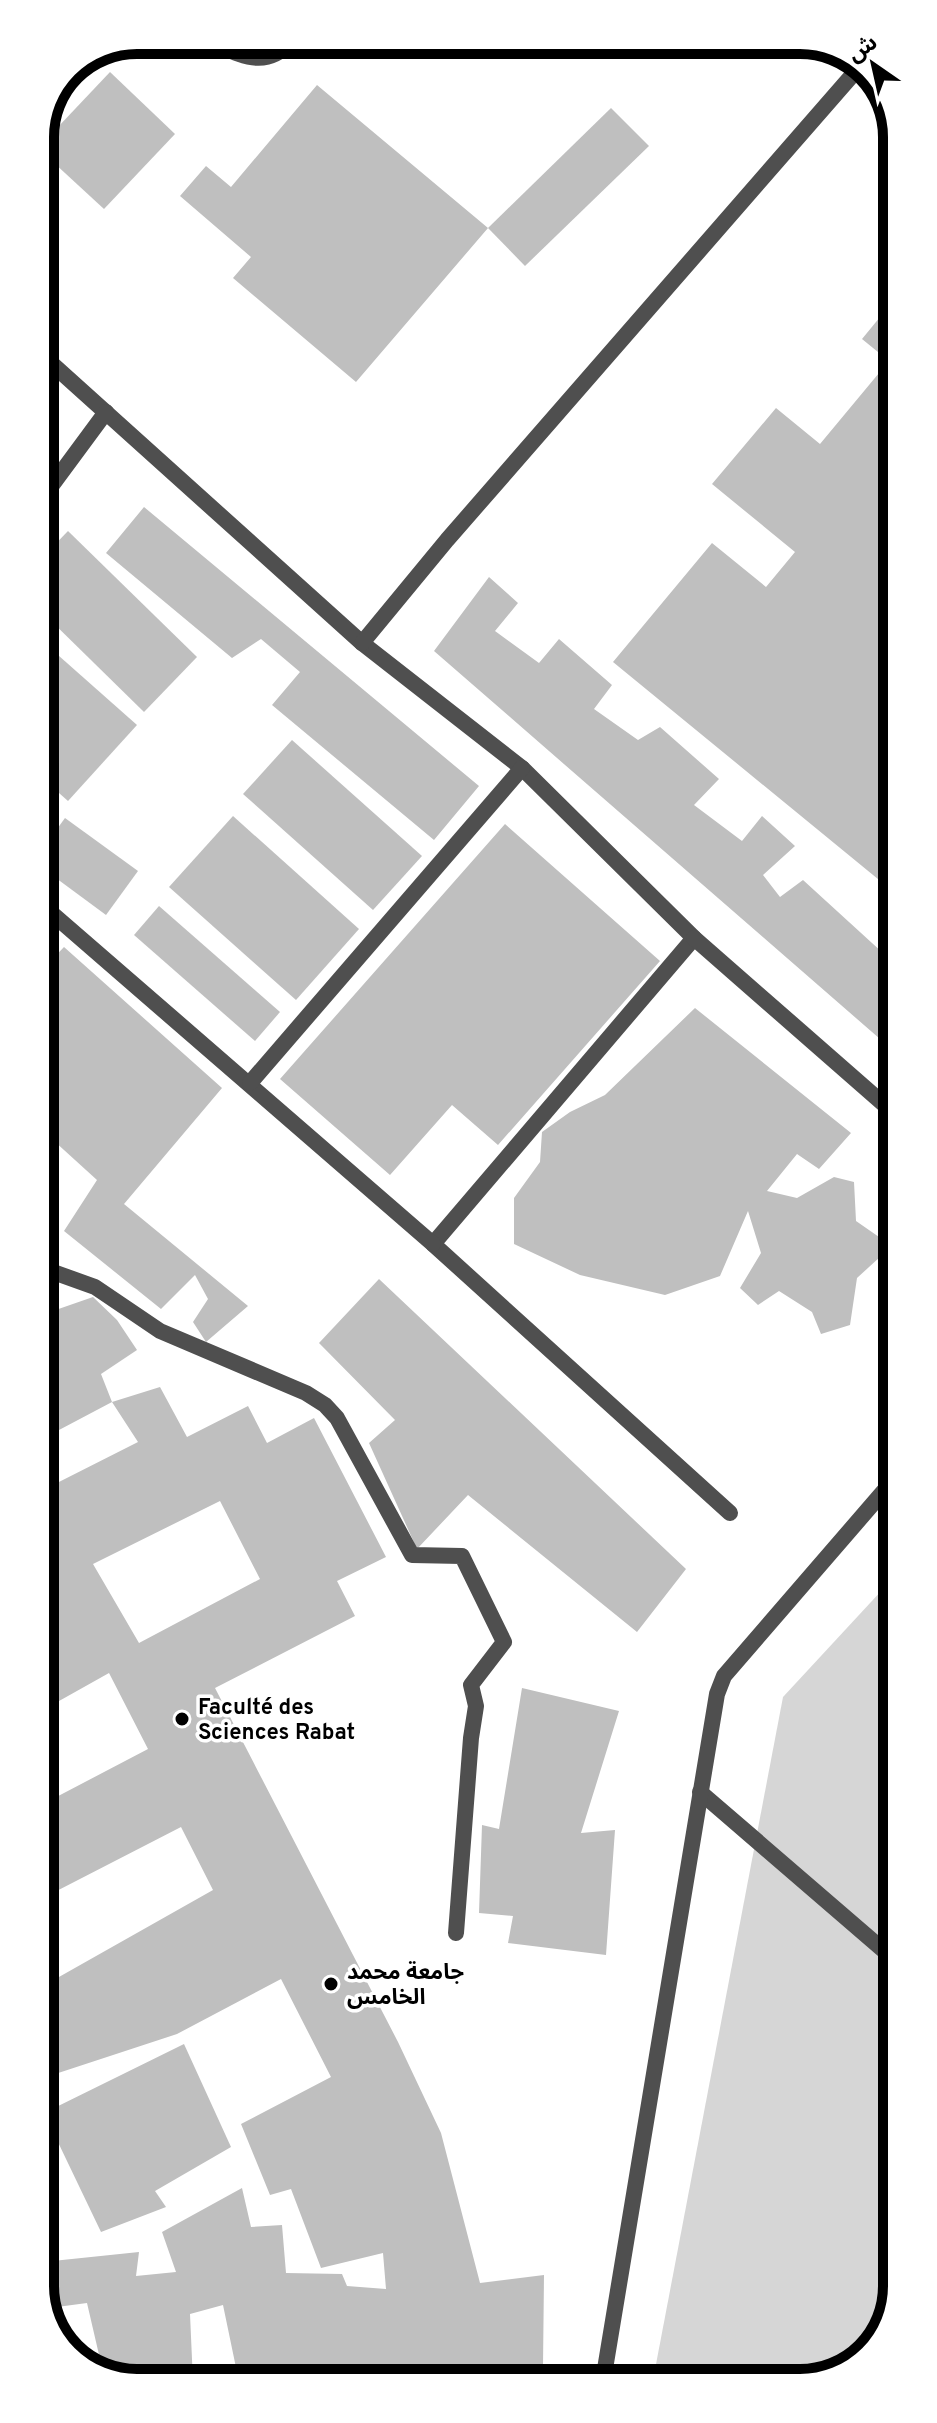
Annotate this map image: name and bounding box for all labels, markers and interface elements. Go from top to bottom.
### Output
north arrow [833,24,913,104]
text: ش [843,30,883,69]
place label: Faculté des Sciences Rabat [198,1695,355,1747]
marker: Faculté des Sciences Rabat [173,1710,191,1728]
place label: جامعة محمد الخامس [347,1960,464,2012]
marker: جامعة محمد الخامس [322,1975,340,1993]

